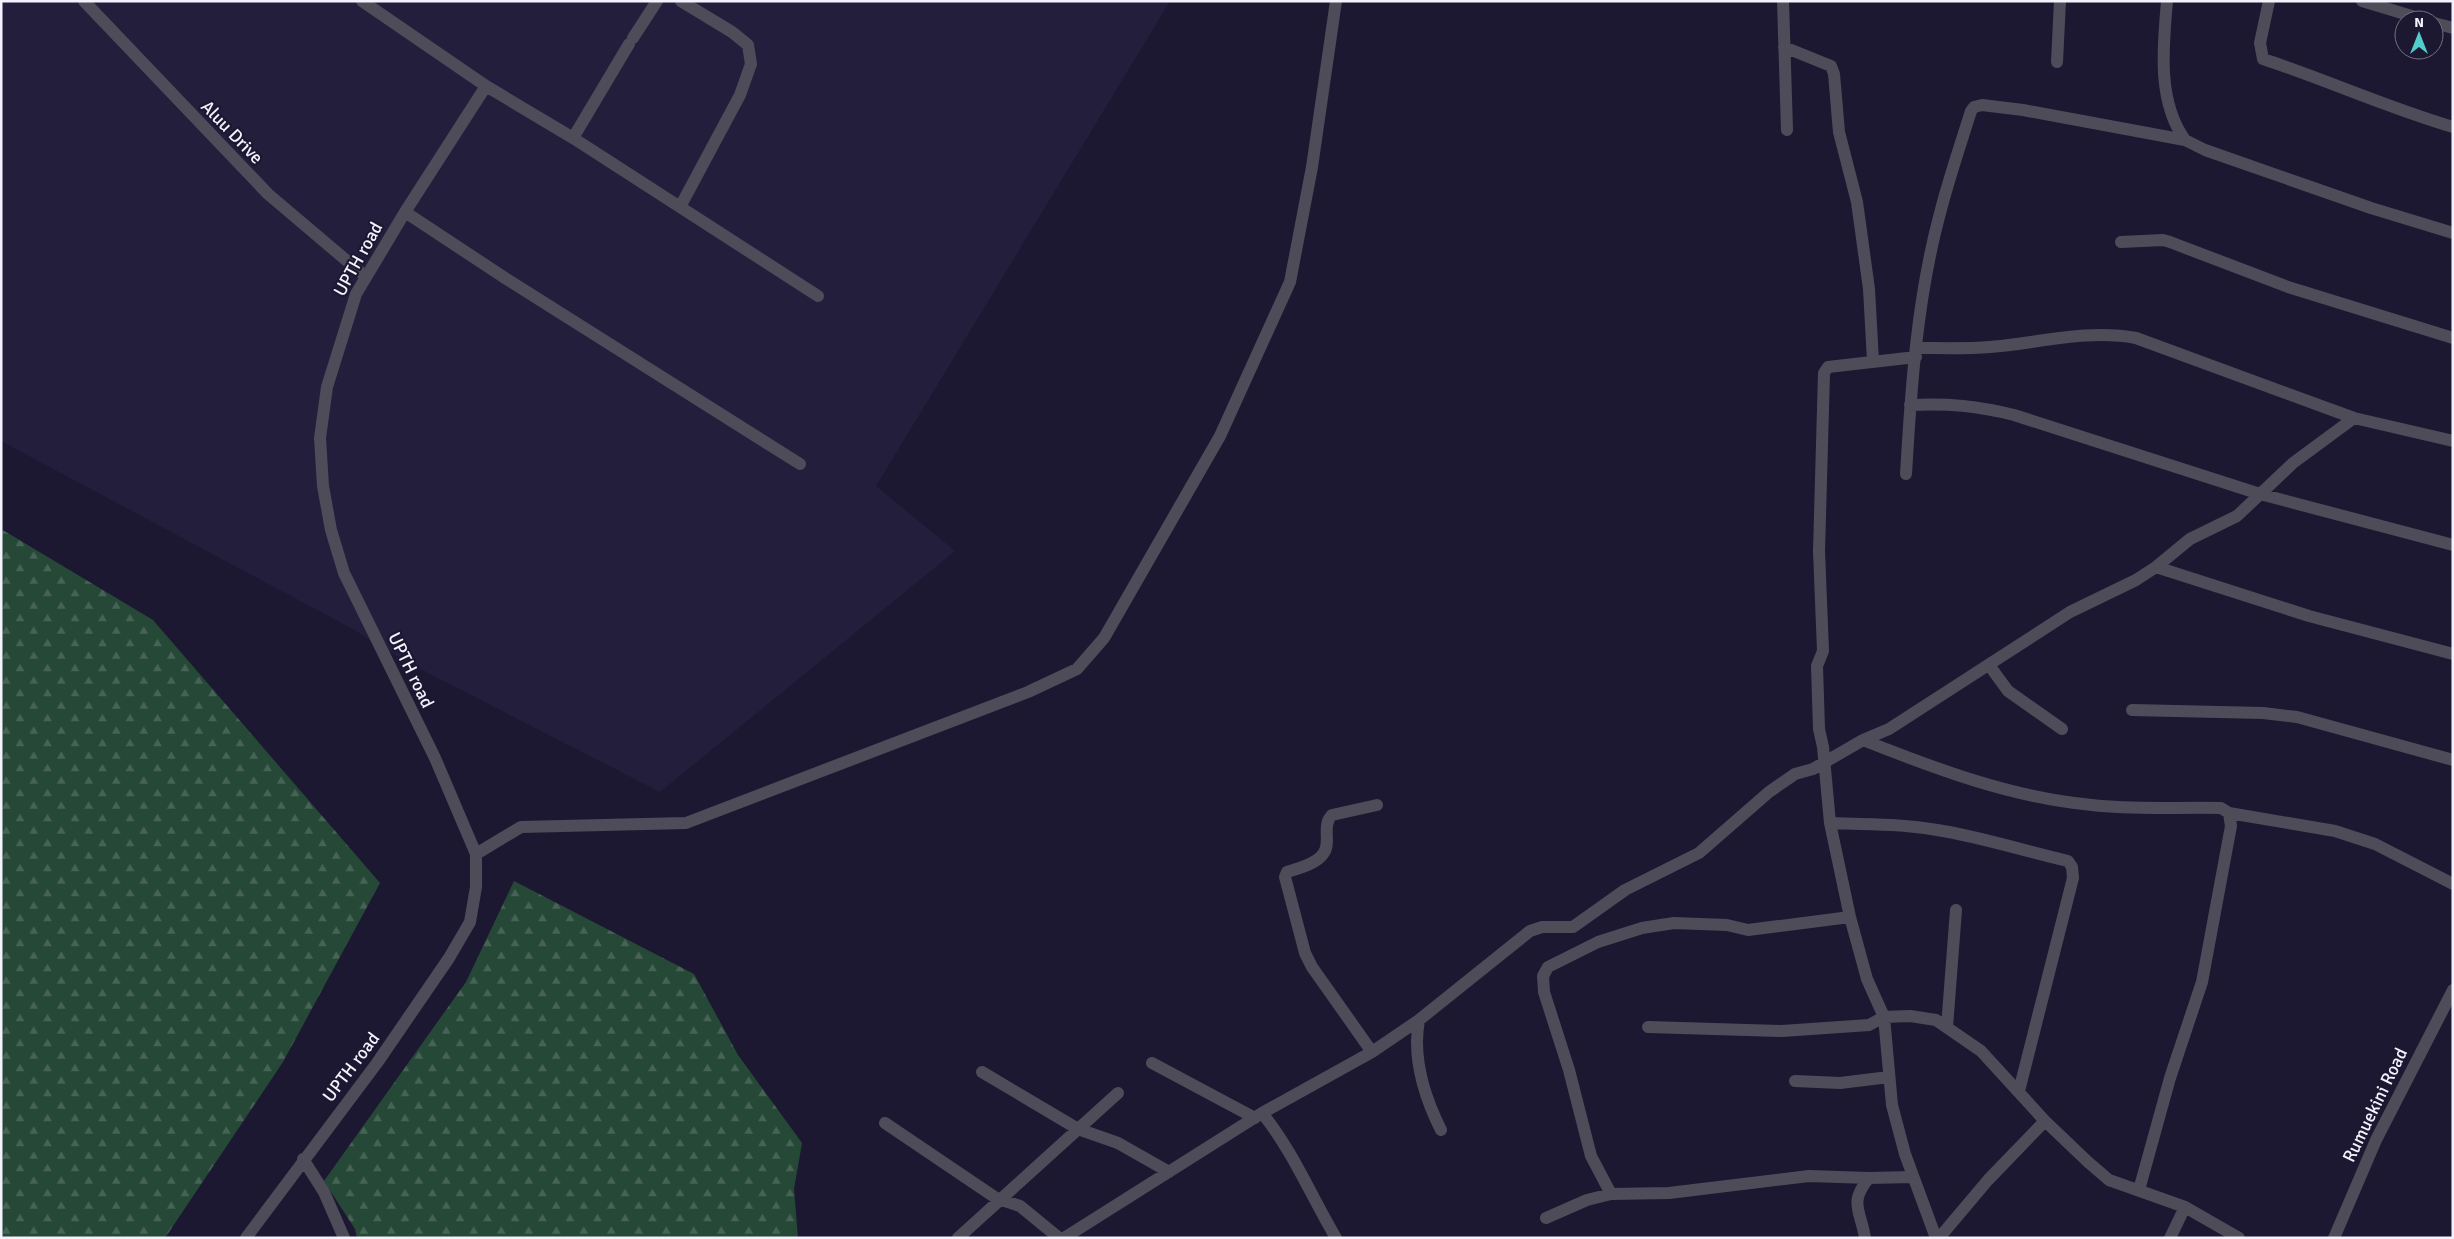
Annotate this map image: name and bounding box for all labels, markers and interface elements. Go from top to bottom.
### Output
north arrow [2394,10,2444,60]
text: N [2414,14,2424,31]
street label: Aluu Drive [196,96,268,168]
street label: UPTH road [329,218,387,300]
street label: UPTH road [383,629,439,711]
street label: UPTH road [318,1028,384,1106]
street label: Rumuekini Road [2338,1044,2412,1166]

